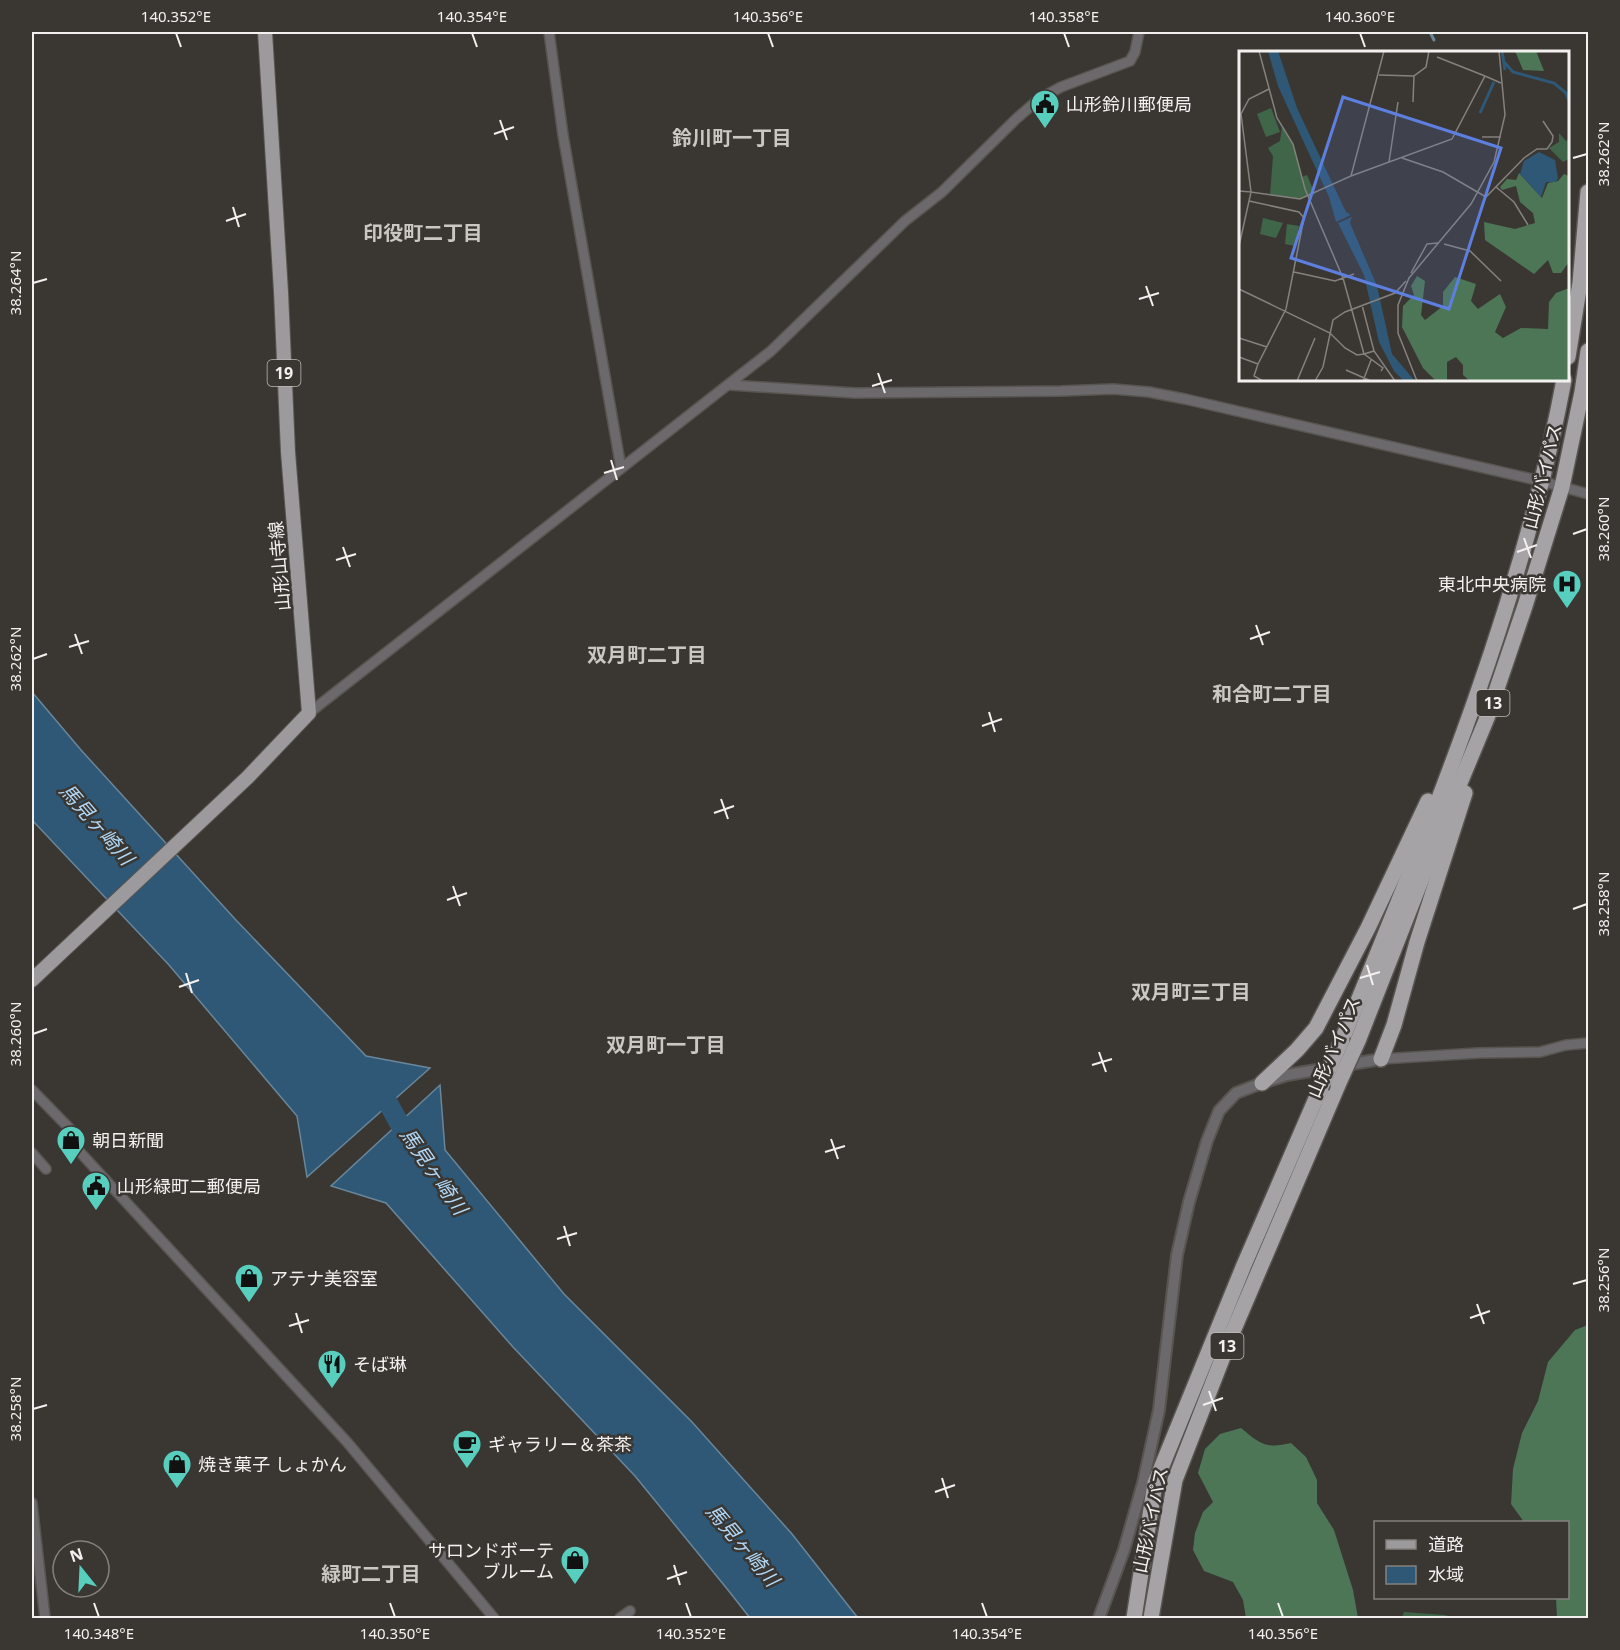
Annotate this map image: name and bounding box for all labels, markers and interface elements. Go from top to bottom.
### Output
text: 140.352°E [141,6,211,26]
text: 140.354°E [437,6,507,26]
text: 140.356°E [733,6,803,26]
text: 140.358°E [1029,6,1099,26]
text: 140.360°E [1325,6,1395,26]
inset map [1239,51,1569,381]
public building icon: 山形鈴川郵便局 [1029,88,1061,130]
place label: 山形鈴川郵便局 [1066,92,1192,116]
text: 38.262°N [1593,122,1613,186]
district label: 鈴川町一丁目 [672,124,792,151]
district label: 印役町二丁目 [363,219,483,246]
text: 38.264°N [5,251,25,315]
road number: 19 [268,360,300,386]
street label: 山形バイパス [1517,421,1567,531]
text: 38.260°N [1593,497,1613,561]
street label: 山形山寺線 [263,520,295,612]
hospital icon: 東北中央病院 [1551,568,1583,610]
place label: 東北中央病院 [1438,572,1546,596]
text: 38.262°N [5,627,25,691]
district label: 双月町二丁目 [587,641,707,668]
district label: 和合町二丁目 [1212,680,1332,707]
road number: 13 [1476,690,1510,716]
water label: 馬見ヶ崎川 [54,777,141,872]
text: 38.258°N [1593,872,1613,936]
district label: 双月町三丁目 [1131,978,1251,1005]
street label: 山形バイパス [1301,993,1365,1101]
text: 38.260°N [5,1002,25,1066]
district label: 双月町一丁目 [606,1031,726,1058]
water label: 馬見ヶ崎川 [394,1122,475,1221]
shop icon: 朝日新聞 [55,1124,87,1166]
place label: 朝日新聞 [92,1128,164,1152]
public building icon: 山形緑町二郵便局 [80,1170,112,1212]
place label: 山形緑町二郵便局 [117,1174,261,1198]
text: 38.256°N [1593,1248,1613,1312]
shop icon: アテナ美容室 [233,1262,265,1304]
place label: アテナ美容室 [270,1266,378,1290]
road number: 13 [1210,1333,1244,1359]
restaurant icon: そば琳 [316,1348,348,1390]
place label: そば琳 [353,1352,407,1376]
text: 38.258°N [5,1377,25,1441]
cafe icon: ギャラリー＆茶茶 [451,1428,483,1470]
place label: ギャラリー＆茶茶 [488,1432,632,1456]
shop icon: 焼き菓子 しょかん [161,1448,193,1490]
place label: 焼き菓子 しょかん [198,1452,347,1476]
street label: 山形バイパス [1127,1465,1173,1575]
water label: 馬見ヶ崎川 [701,1498,787,1594]
legend [1374,1521,1569,1599]
text: 道路 [1428,1532,1464,1556]
place label: サロンドボーテ ブルーム [428,1538,554,1583]
north arrow [51,1539,111,1599]
text: N [67,1542,86,1567]
shop icon: サロンドボーテ ブルーム [559,1544,591,1586]
district label: 緑町二丁目 [321,1560,421,1587]
text: 水域 [1428,1562,1464,1586]
text: 140.348°E [64,1623,134,1643]
text: 140.350°E [360,1623,430,1643]
text: 140.352°E [656,1623,726,1643]
text: 140.354°E [952,1623,1022,1643]
text: 140.356°E [1248,1623,1318,1643]

